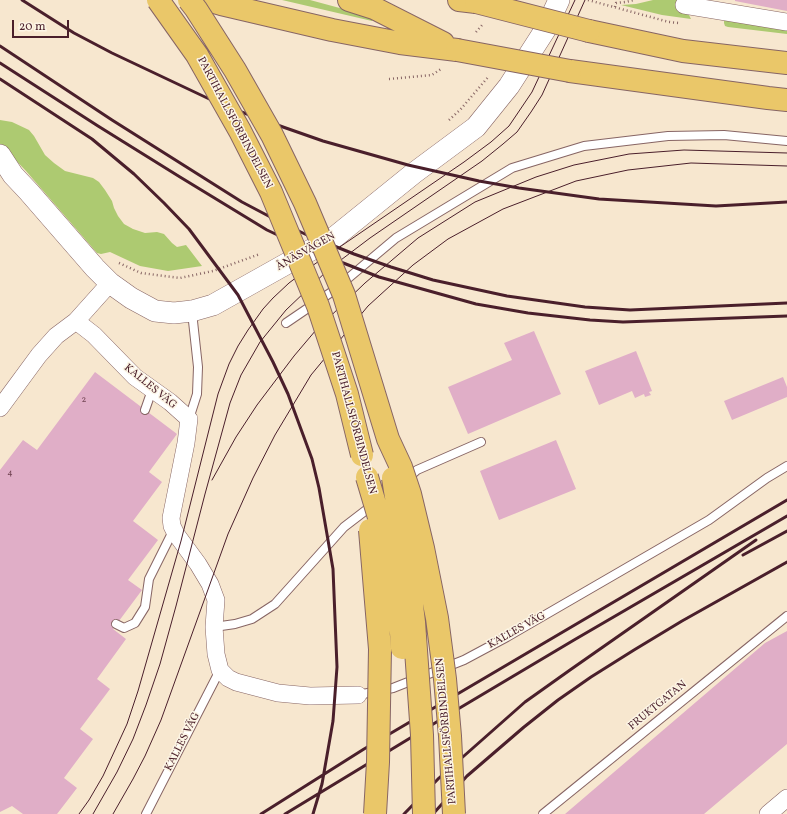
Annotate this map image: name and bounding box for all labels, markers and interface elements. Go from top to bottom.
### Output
scale bar [14,12,71,38]
text: 20 m [19,19,46,35]
street label: PARTIHALLSFÖRBINDELSEN [194,55,274,191]
street label: ÅNÄSVÄGEN [274,230,338,274]
street label: PARTIHALLSFÖRBINDELSEN [328,350,378,496]
street label: KALLES VÄG [121,362,179,412]
house number: 2 [82,395,86,405]
house number: 4 [7,468,13,478]
street label: KALLES VÄG [486,610,548,652]
street label: PARTIHALLSFÖRBINDELSEN [434,657,460,805]
street label: FRUKTGATAN [626,679,690,733]
street label: KALLES VÄG [163,710,203,774]

